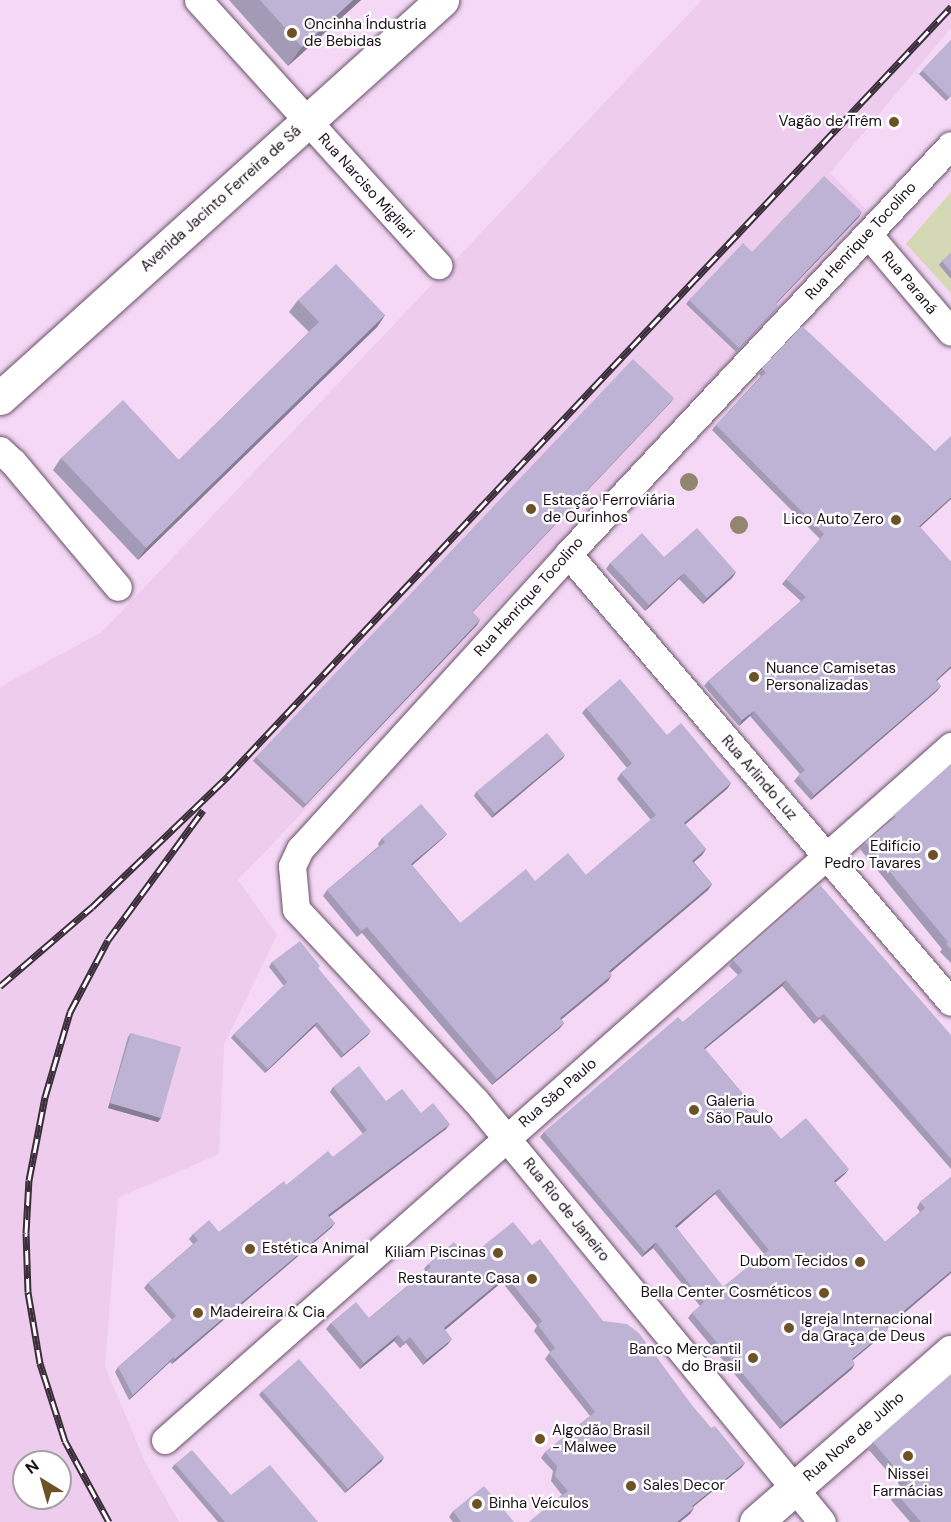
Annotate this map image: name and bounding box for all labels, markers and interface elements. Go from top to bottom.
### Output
place label: Oncinha Índustria de Bebidas [304,15,426,50]
marker: Oncinha Índustria de Bebidas [285,26,299,40]
place label: Vagão de Trêm [779,113,882,131]
marker: Vagão de Trêm [887,115,901,129]
street label: Avenida Jacinto Ferreira de Sá [137,122,305,276]
street label: Rua Narciso Migliari [314,130,418,242]
street label: Rua Henrique Tocolino [802,178,920,304]
street label: Rua Paraná [877,248,941,318]
place label: Estação Ferroviária de Ourinhos [543,491,675,526]
marker: Estação Ferroviária de Ourinhos [524,502,538,516]
place label: Lico Auto Zero [783,511,884,529]
marker: Lico Auto Zero [889,513,903,527]
street label: Rua Henrique Tocolino [471,534,587,660]
place label: Nuance Camisetas Personalizadas [766,659,896,694]
marker: Nuance Camisetas Personalizadas [747,670,761,684]
street label: Rua Arlindo Luz [717,732,801,824]
place label: Edifício Pedro Tavares [824,837,921,872]
marker: Edifício Pedro Tavares [926,848,940,862]
street label: Rua São Paulo [516,1054,600,1132]
place label: Galeria São Paulo [706,1092,773,1127]
marker: Galeria São Paulo [687,1103,701,1117]
street label: Rua Rio de Janeiro [519,1155,613,1265]
place label: Estética Animal [262,1240,369,1258]
marker: Estética Animal [243,1242,257,1256]
place label: Kiliam Piscinas [385,1244,486,1262]
marker: Kiliam Piscinas [491,1246,505,1260]
place label: Dubom Tecidos [740,1253,848,1271]
marker: Dubom Tecidos [853,1255,867,1269]
place label: Restaurante Casa [398,1270,520,1288]
marker: Restaurante Casa [525,1272,539,1286]
place label: Bella Center Cosméticos [641,1284,812,1302]
marker: Bella Center Cosméticos [817,1286,831,1300]
place label: Madeireira & Cia [210,1304,325,1322]
marker: Madeireira & Cia [191,1306,205,1320]
place label: Igreja Internacional da Graça de Deus [801,1310,932,1345]
marker: Igreja Internacional da Graça de Deus [782,1321,796,1335]
place label: Banco Mercantil do Brasil [629,1340,741,1375]
marker: Banco Mercantil do Brasil [746,1351,760,1365]
street label: Rua Nove de Julho [800,1388,908,1486]
place label: Algodão Brasil - Malwee [552,1421,650,1456]
marker: Algodão Brasil - Malwee [533,1432,547,1446]
marker: Nissei Farmácias [901,1449,915,1463]
north arrow [12,1450,72,1510]
text: N [21,1455,43,1479]
place label: Nissei Farmácias [873,1465,943,1500]
place label: Sales Decor [643,1477,725,1495]
marker: Sales Decor [624,1479,638,1493]
place label: Binha Veículos [489,1495,589,1513]
marker: Binha Veículos [470,1497,484,1511]

